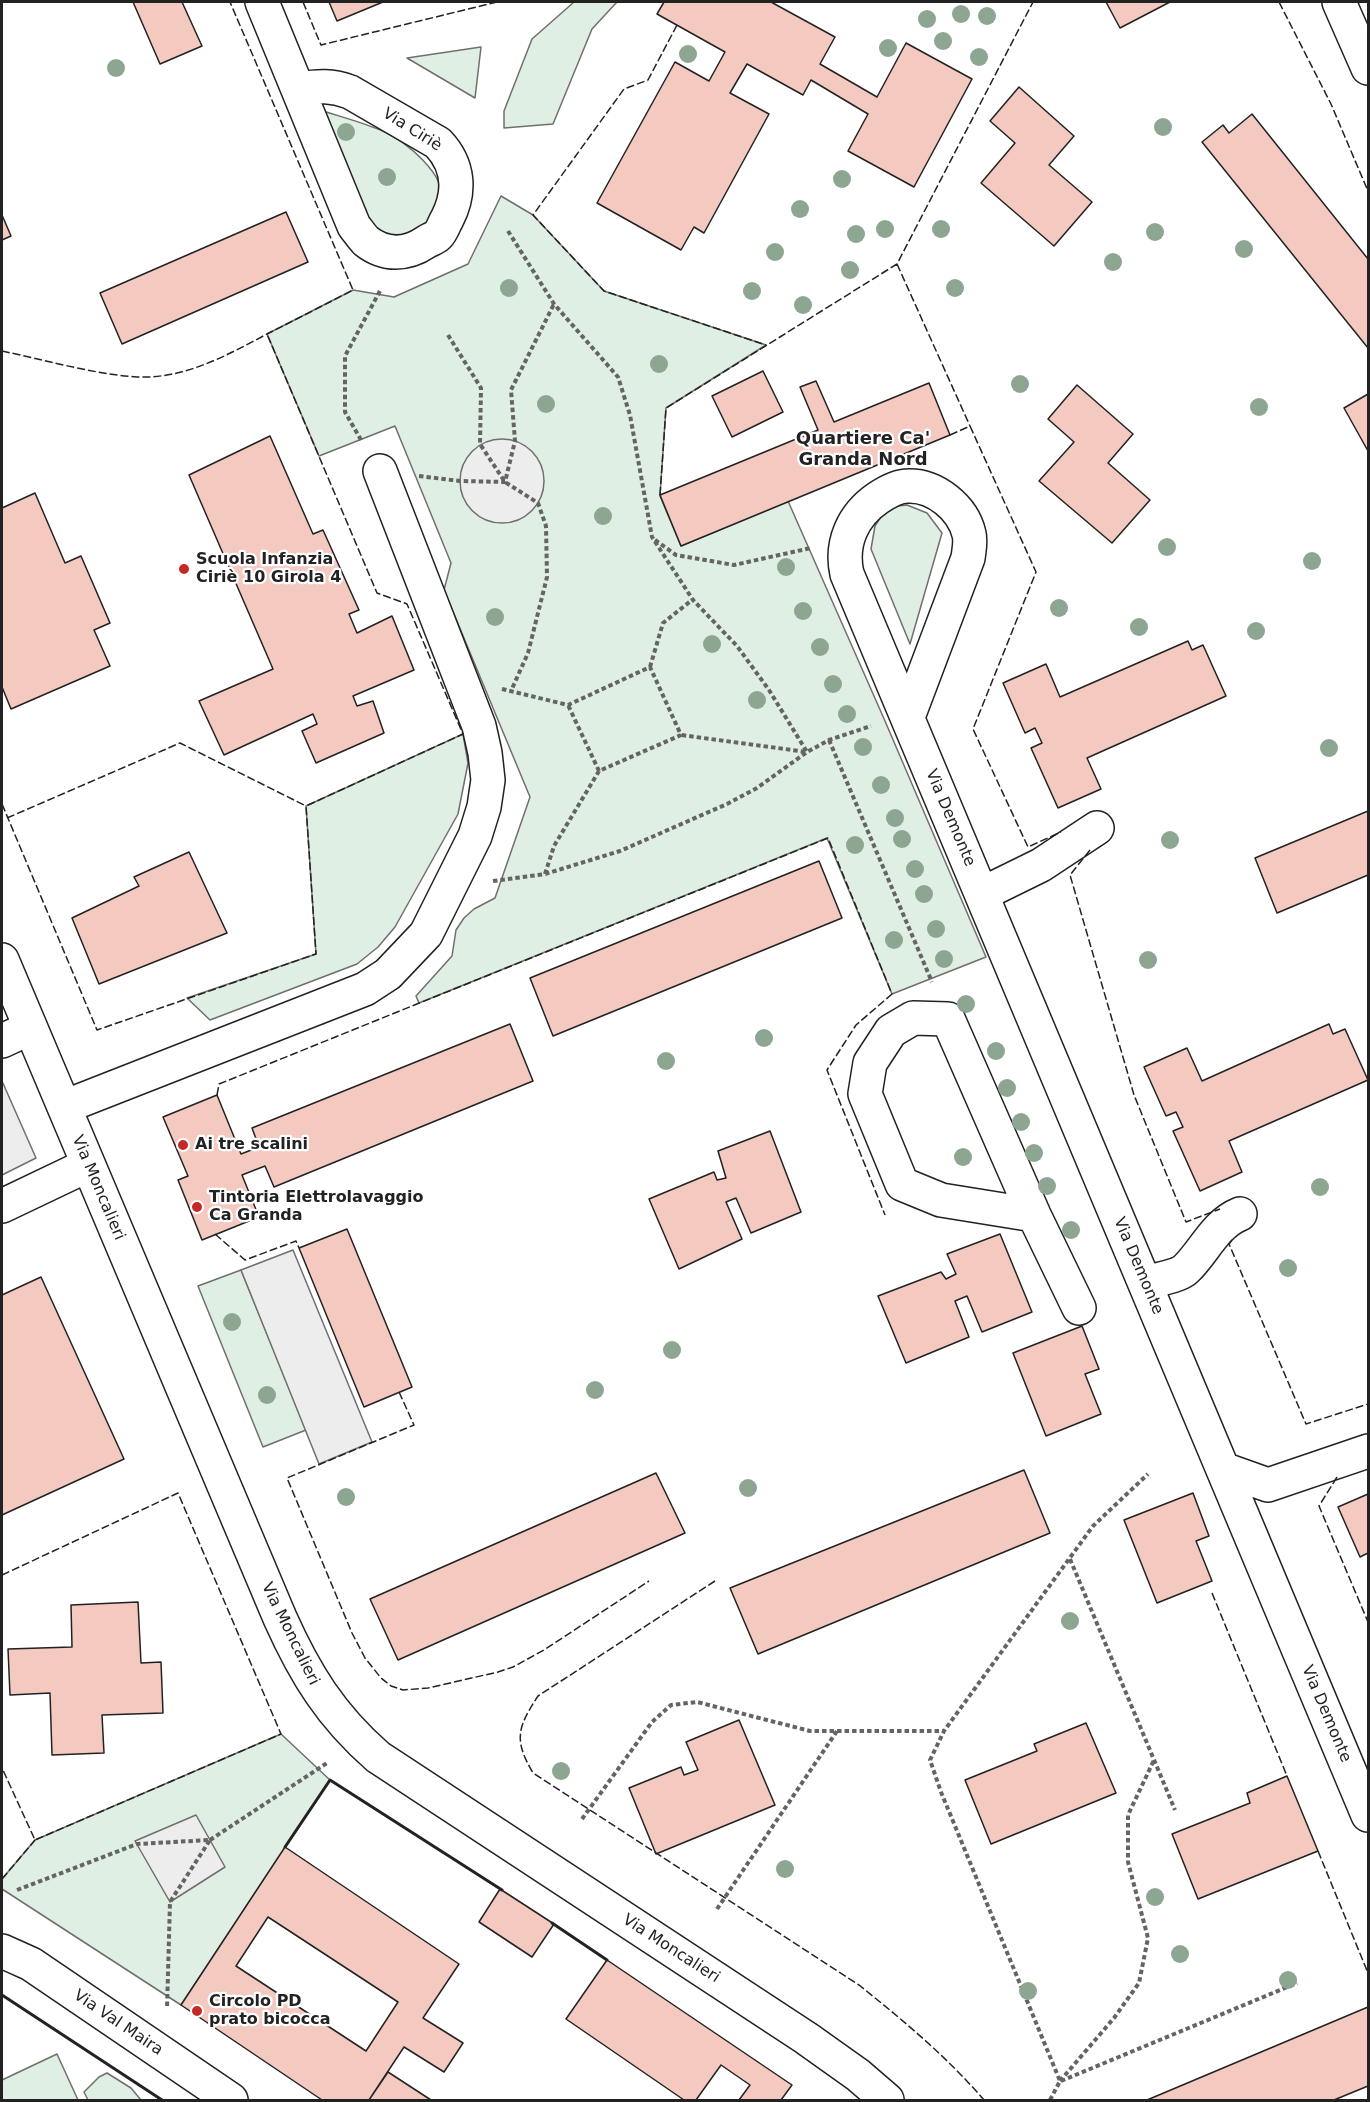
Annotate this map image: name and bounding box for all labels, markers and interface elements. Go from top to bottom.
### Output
street label: Via Ciriè [379,104,445,156]
district label: Quartiere Ca' Granda Nord [796,428,930,470]
place label: Scuola Infanzia Ciriè 10 Girola 4 [196,550,341,588]
marker: Scuola Infanzia Ciriè 10 Girola 4 [177,562,191,576]
street label: Via Demonte [921,767,979,869]
street label: Via Moncalieri [67,1133,129,1243]
place label: Ai tre scalini [195,1135,308,1155]
marker: Ai tre scalini [176,1138,190,1152]
place label: Tintoria Elettrolavaggio Ca Granda [209,1188,424,1226]
marker: Tintoria Elettrolavaggio Ca Granda [190,1200,204,1214]
street label: Via Demonte [1109,1215,1167,1317]
street label: Via Moncalieri [257,1579,323,1689]
street label: Via Demonte [1297,1663,1355,1765]
street label: Via Moncalieri [619,1910,723,1988]
street label: Via Val Maira [70,1986,166,2060]
place label: Circolo PD prato bicocca [209,1992,331,2030]
marker: Circolo PD prato bicocca [190,2004,204,2018]

